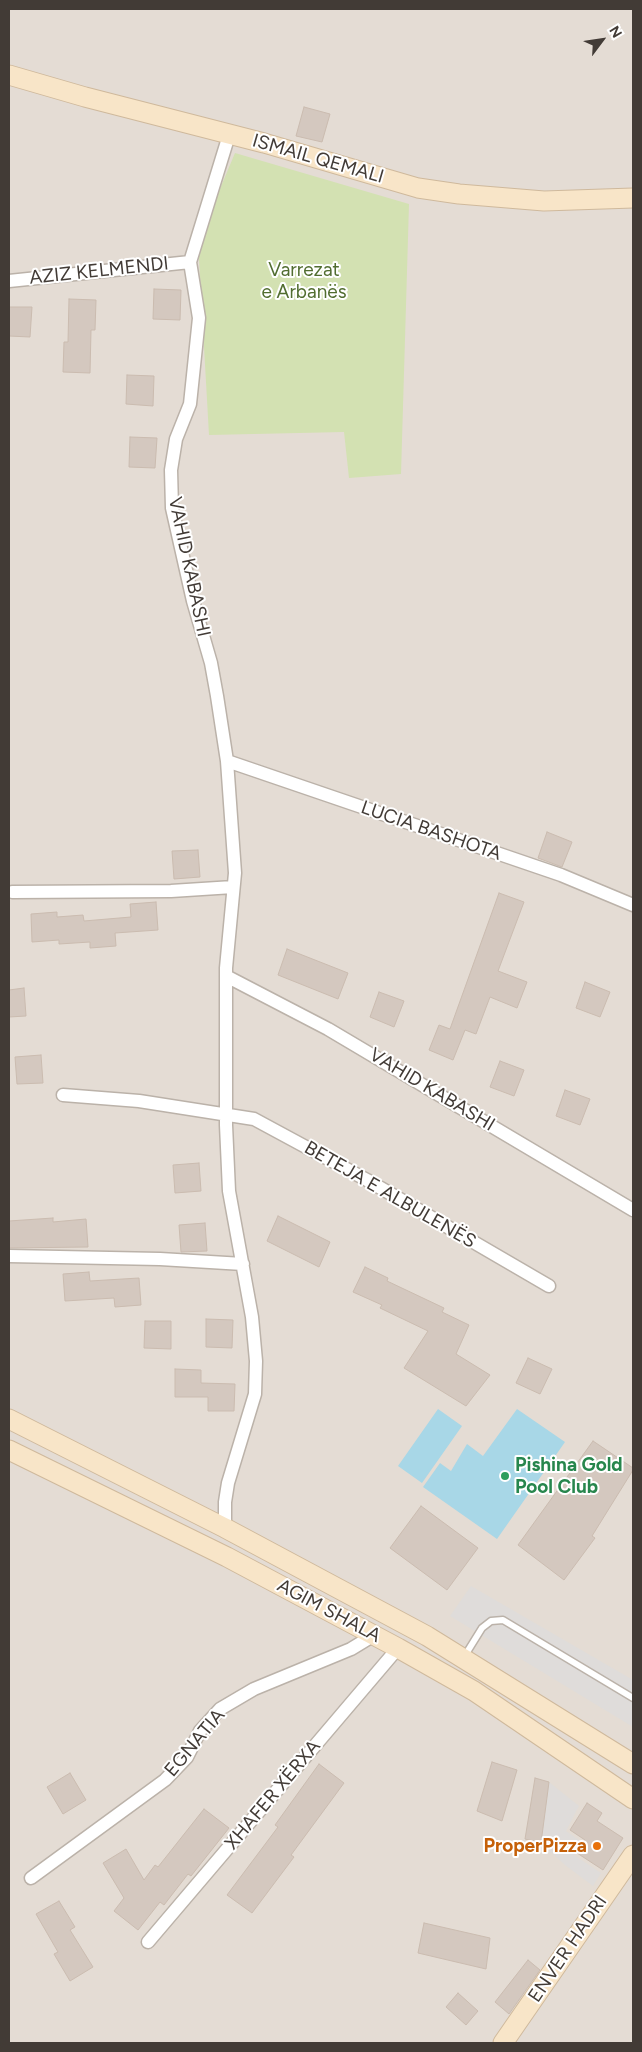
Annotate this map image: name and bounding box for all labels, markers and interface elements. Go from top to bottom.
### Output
north arrow [577,15,627,65]
text: N [605,23,625,41]
street label: ISMAIL QEMALI [250,129,386,189]
street label: AZIZ KELMENDI [28,252,170,290]
park label: Varrezat e Arbanës [261,259,347,303]
street label: VAHID KABASHI [163,495,215,639]
street label: LUCIA BASHOTA [358,796,504,866]
street label: VAHID KABASHI [365,1044,499,1136]
street label: BETEJA E ALBULENËS [300,1137,480,1253]
place label: Pishina Gold Pool Club [515,1454,623,1498]
marker: Pishina Gold Pool Club [499,1470,511,1482]
street label: AGIM SHALA [273,1574,385,1648]
street label: EGNATIA [160,1704,230,1782]
street label: XHAFER XËRXA [220,1735,326,1855]
place label: ProperPizza [484,1835,587,1857]
marker: ProperPizza [591,1840,603,1852]
street label: ENVER HADRI [524,1891,612,2007]

